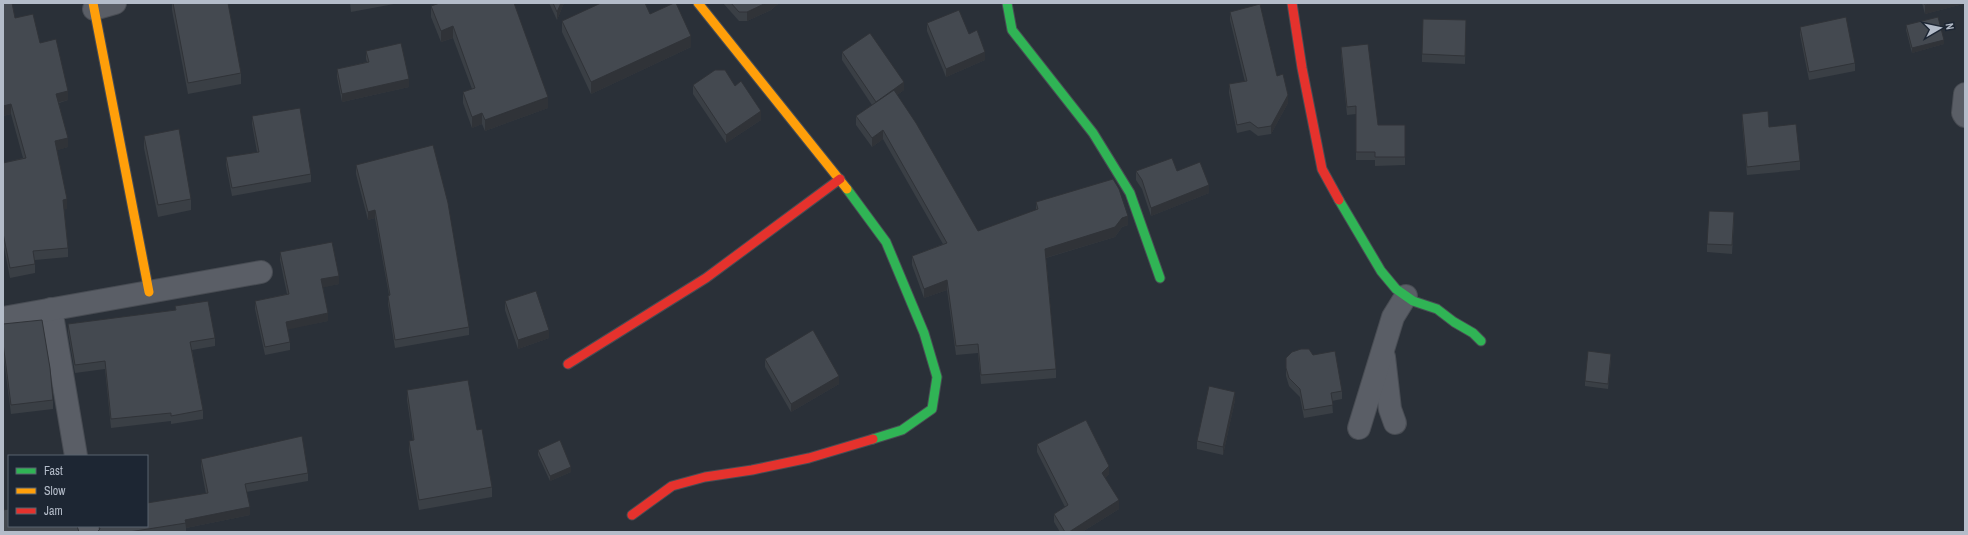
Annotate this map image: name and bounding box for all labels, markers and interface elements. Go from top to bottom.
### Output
north arrow [1920,8,1960,48]
text: N [1942,22,1957,31]
legend [8,455,148,527]
text: Fast [44,463,63,479]
text: Slow [44,483,66,499]
text: Jam [44,503,63,519]

